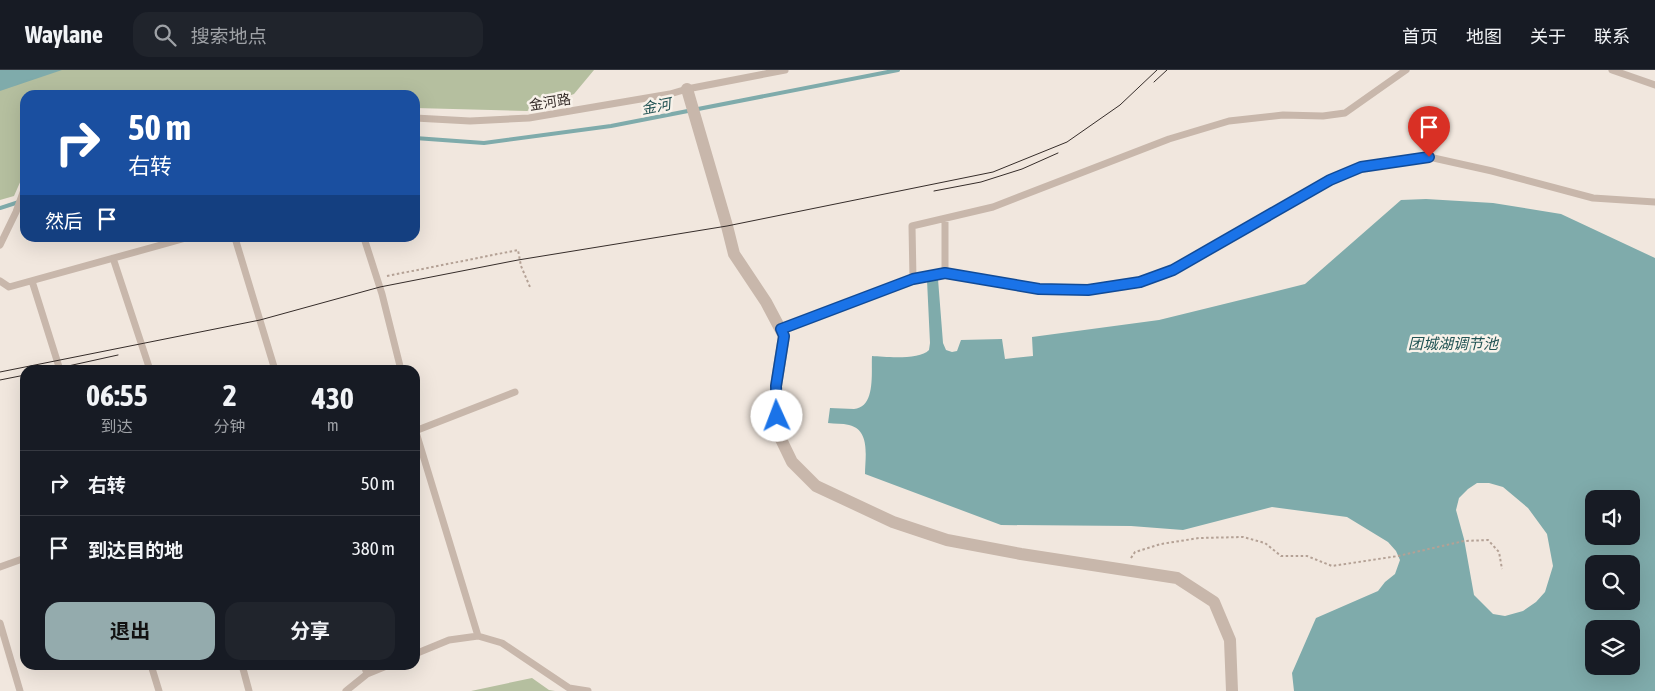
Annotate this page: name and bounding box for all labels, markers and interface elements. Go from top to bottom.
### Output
search box [133,12,483,57]
text: Waylane [25,21,103,48]
icon: search [151,21,179,49]
text: 搜索地点 [191,25,267,47]
text: 首页 [1402,26,1438,47]
text: 地图 [1466,26,1502,47]
text: 关于 [1530,26,1566,47]
text: 联系 [1594,26,1630,47]
street label: 金河路 [528,91,572,113]
water label: 金河 [640,94,675,117]
pin [1408,106,1450,157]
text: 50 m [128,107,191,147]
icon: right [45,110,110,175]
icon: arrive [1415,113,1443,141]
text: 右转 [128,153,172,179]
icon: arrive [93,205,121,233]
text: 然后 [45,210,83,232]
water label: 团城湖调节池 [1408,335,1500,352]
text: 06:55 [86,378,148,412]
text: 2 [223,378,237,412]
text: 430 [312,381,354,415]
position arrow [750,389,802,441]
text: m [327,416,339,434]
text: 到达 [101,417,133,435]
text: 分钟 [214,417,246,435]
icon: right [45,469,73,497]
text: 50 m [361,472,395,494]
text: 右转 [88,474,126,496]
map controls [1585,490,1640,675]
button: sound [1585,490,1640,545]
icon: arrive [45,534,73,562]
text: 380 m [352,537,395,559]
text: 到达目的地 [88,539,183,561]
button: search [1585,555,1640,610]
button: 退出 [45,602,215,660]
button: 分享 [225,602,395,660]
button: layers [1585,620,1640,675]

